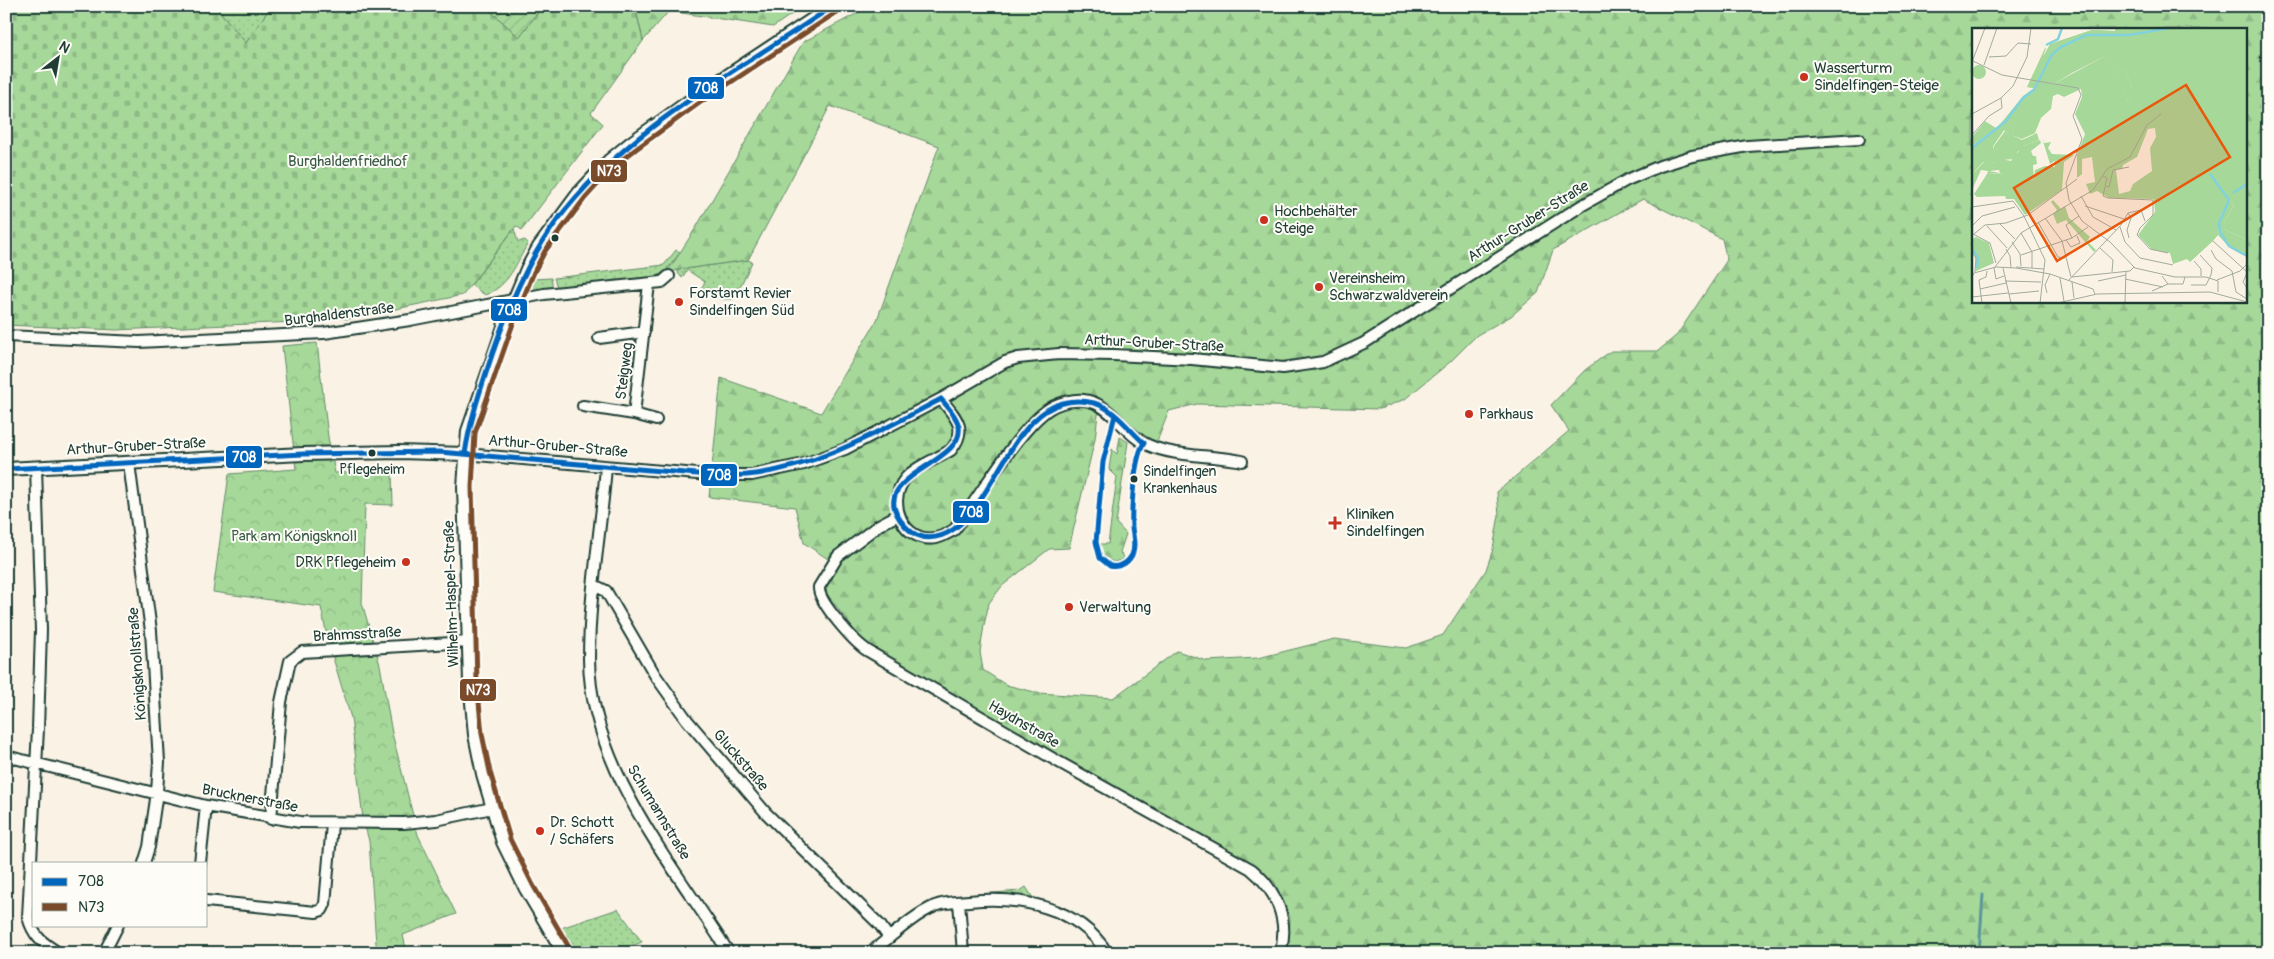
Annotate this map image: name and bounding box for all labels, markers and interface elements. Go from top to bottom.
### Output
inset map [1972,28,2246,302]
north arrow [32,32,82,82]
text: N [56,38,73,57]
place label: Wasserturm Sindelfingen-Steige [1814,59,1939,95]
marker: Wasserturm Sindelfingen-Steige [1798,71,1810,83]
line badge: 708 [687,76,725,100]
text: 708 [694,80,718,97]
park label: Burghaldenfriedhof [288,152,408,171]
line badge: N73 [590,159,628,183]
text: N73 [597,163,622,180]
street label: Arthur-Gruber-Straße [1464,176,1593,266]
place label: Hochbehälter Steige [1274,202,1358,238]
marker: Hochbehälter Steige [1258,214,1270,226]
unlabelled marker [550,233,560,243]
place label: Vereinsheim Schwarzwaldverein [1329,269,1448,305]
marker: Vereinsheim Schwarzwaldverein [1313,281,1325,293]
place label: Forstamt Revier Sindelfingen Süd [689,284,795,320]
marker: Forstamt Revier Sindelfingen Süd [673,296,685,308]
street label: Burghaldenstraße [283,298,395,331]
line badge: 708 [490,298,528,322]
text: 708 [497,302,521,319]
street label: Arthur-Gruber-Straße [1084,330,1225,357]
street label: Steigweg [612,341,637,401]
place label: Parkhaus [1479,405,1534,424]
marker: Parkhaus [1463,408,1475,420]
street label: Arthur-Gruber-Straße [488,431,629,462]
street label: Arthur-Gruber-Straße [66,433,207,460]
line badge: 708 [225,445,263,469]
marker: Pflegeheim [367,448,377,458]
text: 708 [232,449,256,466]
place label: Pflegeheim [339,461,405,478]
line badge: 708 [700,463,738,487]
place label: Sindelfingen Krankenhaus [1143,463,1218,497]
text: 708 [707,467,731,484]
marker: Sindelfingen Krankenhaus [1129,474,1139,484]
line badge: 708 [952,500,990,524]
text: 708 [959,504,983,521]
place label: Kliniken Sindelfingen [1346,505,1425,541]
marker: Kliniken Sindelfingen [1328,516,1342,530]
street label: Wilhelm-Haspel-Straße [439,520,464,668]
park label: Park am Königsknoll [231,527,357,546]
place label: DRK Pflegeheim [295,553,396,572]
marker: DRK Pflegeheim [400,556,412,568]
place label: Verwaltung [1079,598,1151,617]
marker: Verwaltung [1063,601,1075,613]
street label: Königsknollstraße [124,606,151,721]
street label: Brahmsstraße [312,623,402,646]
line badge: N73 [459,678,497,702]
text: N73 [466,682,491,699]
street label: Haydnstraße [985,696,1063,753]
street label: Gluckstraße [709,726,773,795]
street label: Schumannstraße [623,761,695,864]
street label: Brucknerstraße [200,780,300,817]
place label: Dr. Schott / Schäfers [550,813,615,849]
marker: Dr. Schott / Schäfers [534,825,546,837]
legend [32,862,208,926]
text: 708 [78,872,104,891]
text: N73 [78,898,104,917]

